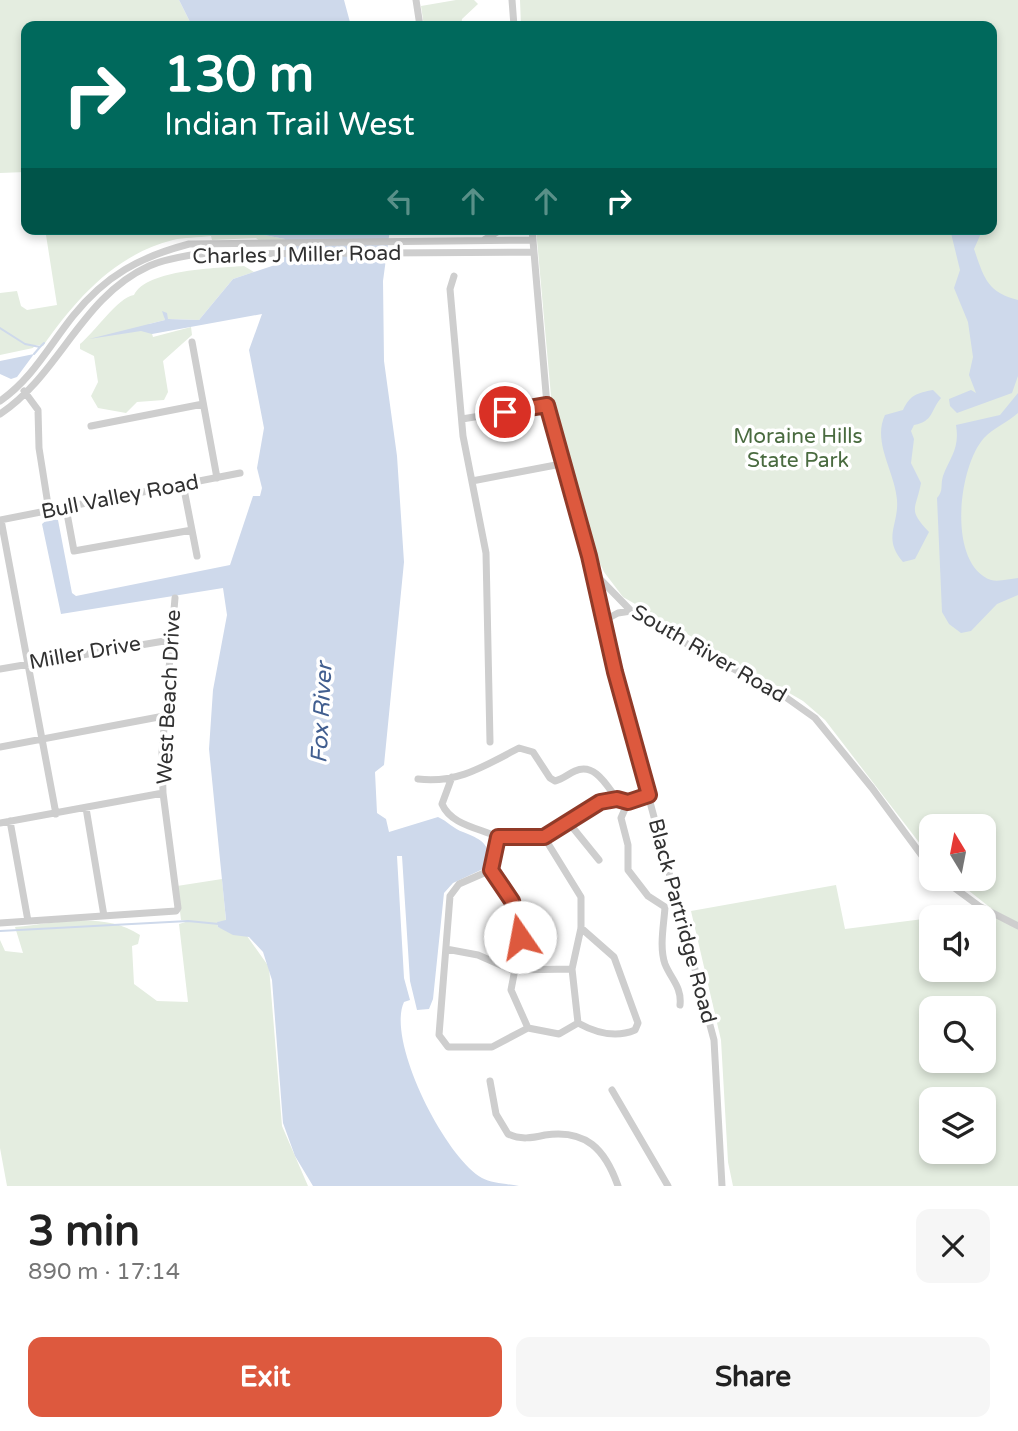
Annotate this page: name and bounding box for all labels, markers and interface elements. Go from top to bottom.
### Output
text: 130 m [164,46,314,105]
icon: right [49,49,140,140]
text: Indian Trail West [164,106,415,144]
icon: left [381,182,419,220]
icon: ahead [454,182,492,220]
icon: ahead [527,182,565,220]
icon: right [600,182,638,220]
street label: Charles J Miller Road [192,241,402,269]
pin [475,382,535,442]
icon: arrive [486,393,524,431]
park label: Moraine Hills State Park [733,424,863,473]
street label: Bull Valley Road [39,469,201,525]
street label: South River Road [627,600,791,708]
street label: West Beach Drive [152,609,186,785]
street label: Miller Drive [27,631,143,675]
water label: Fox River [305,659,339,764]
north arrow [919,814,996,891]
map controls [919,814,996,1164]
street label: Black Partridge Road [643,816,721,1026]
position arrow [483,900,557,974]
button: sound [919,905,996,982]
button: search [919,996,996,1073]
button: layers [919,1087,996,1164]
text: 3 min [28,1206,140,1257]
button: close [916,1209,990,1283]
text: 890 m · 17:14 [28,1258,180,1286]
button: Exit [28,1337,502,1417]
button: Share [516,1337,990,1417]

